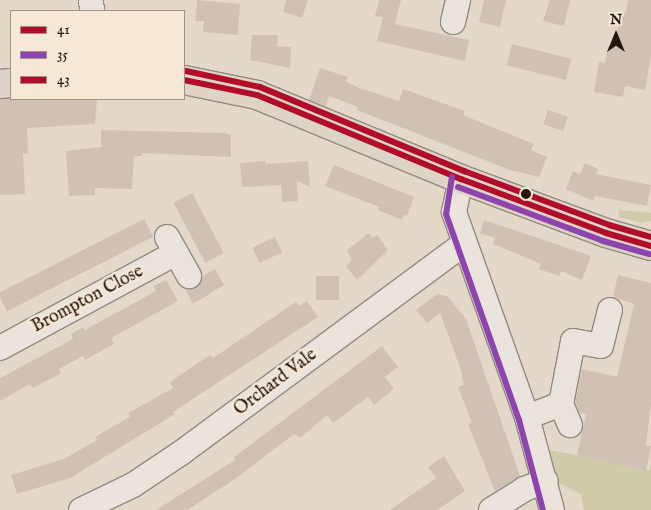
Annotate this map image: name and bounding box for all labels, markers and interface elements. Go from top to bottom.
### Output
legend [10,10,185,100]
north arrow [591,10,641,60]
text: N [610,11,622,29]
text: 41 [57,20,70,39]
text: 35 [57,45,68,64]
text: 43 [57,70,70,89]
unlabelled marker [521,189,531,199]
street label: Brompton Close [29,262,147,338]
street label: Orchard Vale [230,345,322,421]

